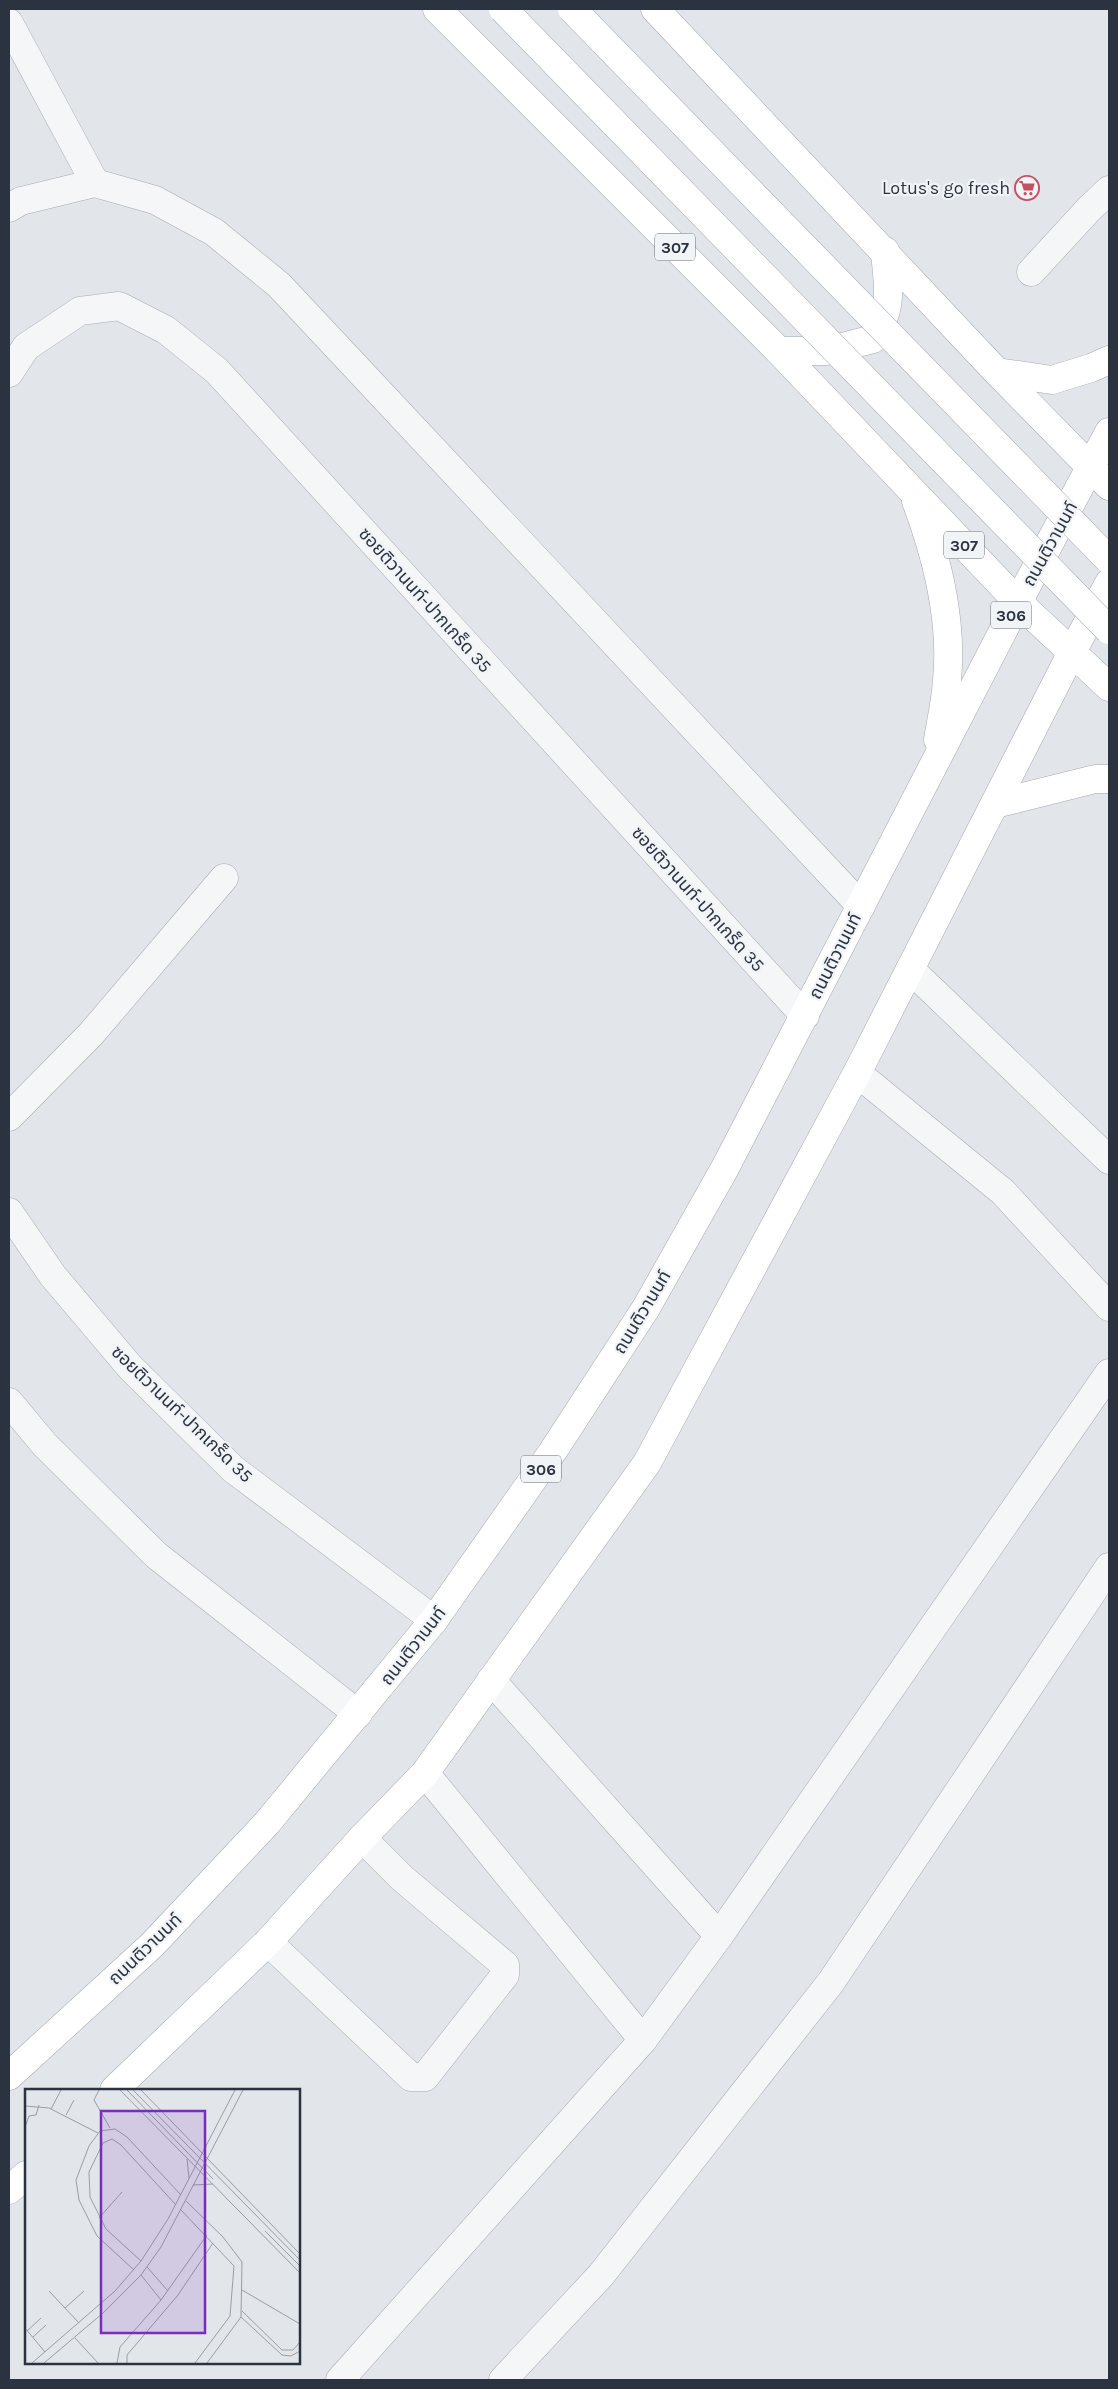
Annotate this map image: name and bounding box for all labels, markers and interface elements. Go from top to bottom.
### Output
supermarket icon: Lotus's go fresh [1014,175,1040,201]
place label: Lotus's go fresh [882,177,1010,199]
road number: 307 [655,233,695,260]
street label: ถนนติวานนท์ [1018,498,1082,590]
street label: ซอยติวานนท์-ปากเกร็ด 35 [354,523,496,677]
road number: 307 [944,532,984,558]
road number: 306 [991,602,1031,628]
street label: ซอยติวานนท์-ปากเกร็ด 35 [627,822,769,976]
street label: ถนนติวานนท์ [804,909,866,1003]
street label: ถนนติวานนท์ [608,1266,676,1358]
street label: ซอยติวานนท์-ปากเกร็ด 35 [107,1341,257,1487]
road number: 306 [521,1456,561,1482]
street label: ถนนติวานนท์ [376,1602,450,1690]
street label: ถนนติวานนท์ [104,1909,186,1989]
inset map [25,2089,300,2364]

